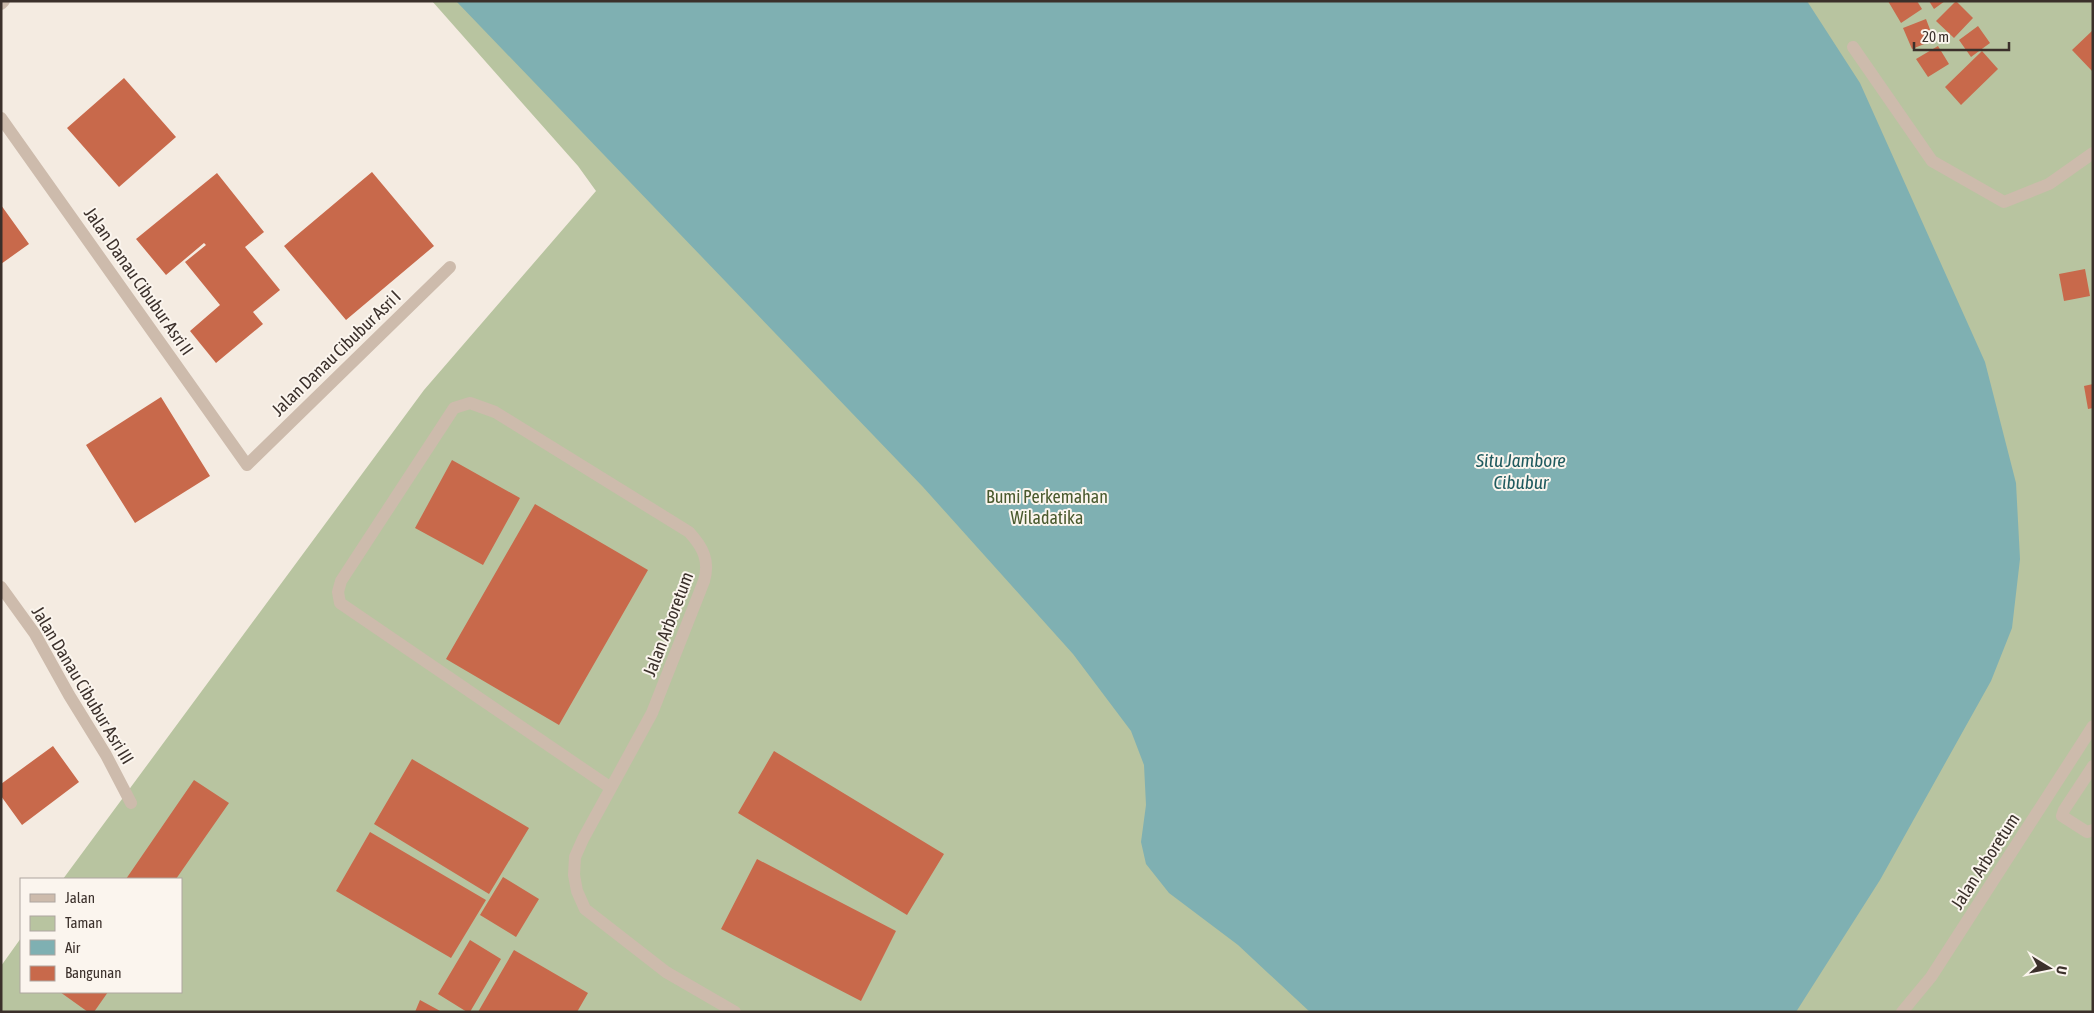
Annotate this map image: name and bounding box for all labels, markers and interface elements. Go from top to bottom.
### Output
scale bar [1914,20,2009,52]
text: 20 m [1922,28,1949,45]
street label: Jalan Danau Cibubur Asri II [80,203,198,359]
street label: Jalan Danau Cibubur Asri I [267,286,405,420]
water label: Situ Jambore Cibubur [1475,449,1566,493]
park label: Bumi Perkemahan Wiladatika [986,486,1108,528]
street label: Jalan Arboretum [639,569,697,679]
street label: Jalan Danau Cibubur Asri III [28,602,138,768]
street label: Jalan Arboretum [1946,809,2024,913]
legend [20,878,182,993]
text: Jalan [65,889,95,906]
text: Taman [65,914,103,931]
text: Air [65,939,81,956]
north arrow [2024,943,2074,993]
text: Bangunan [65,964,122,981]
text: U [2053,965,2070,976]

